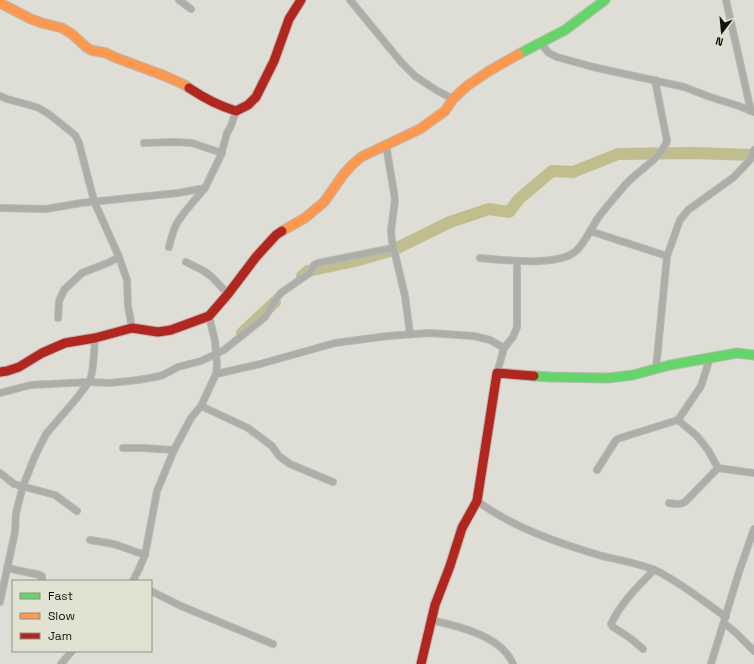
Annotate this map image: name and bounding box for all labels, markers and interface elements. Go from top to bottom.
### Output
north arrow [702,12,742,52]
text: N [714,34,725,49]
legend [12,580,152,652]
text: Fast [48,588,73,604]
text: Slow [48,608,75,624]
text: Jam [48,628,72,644]

